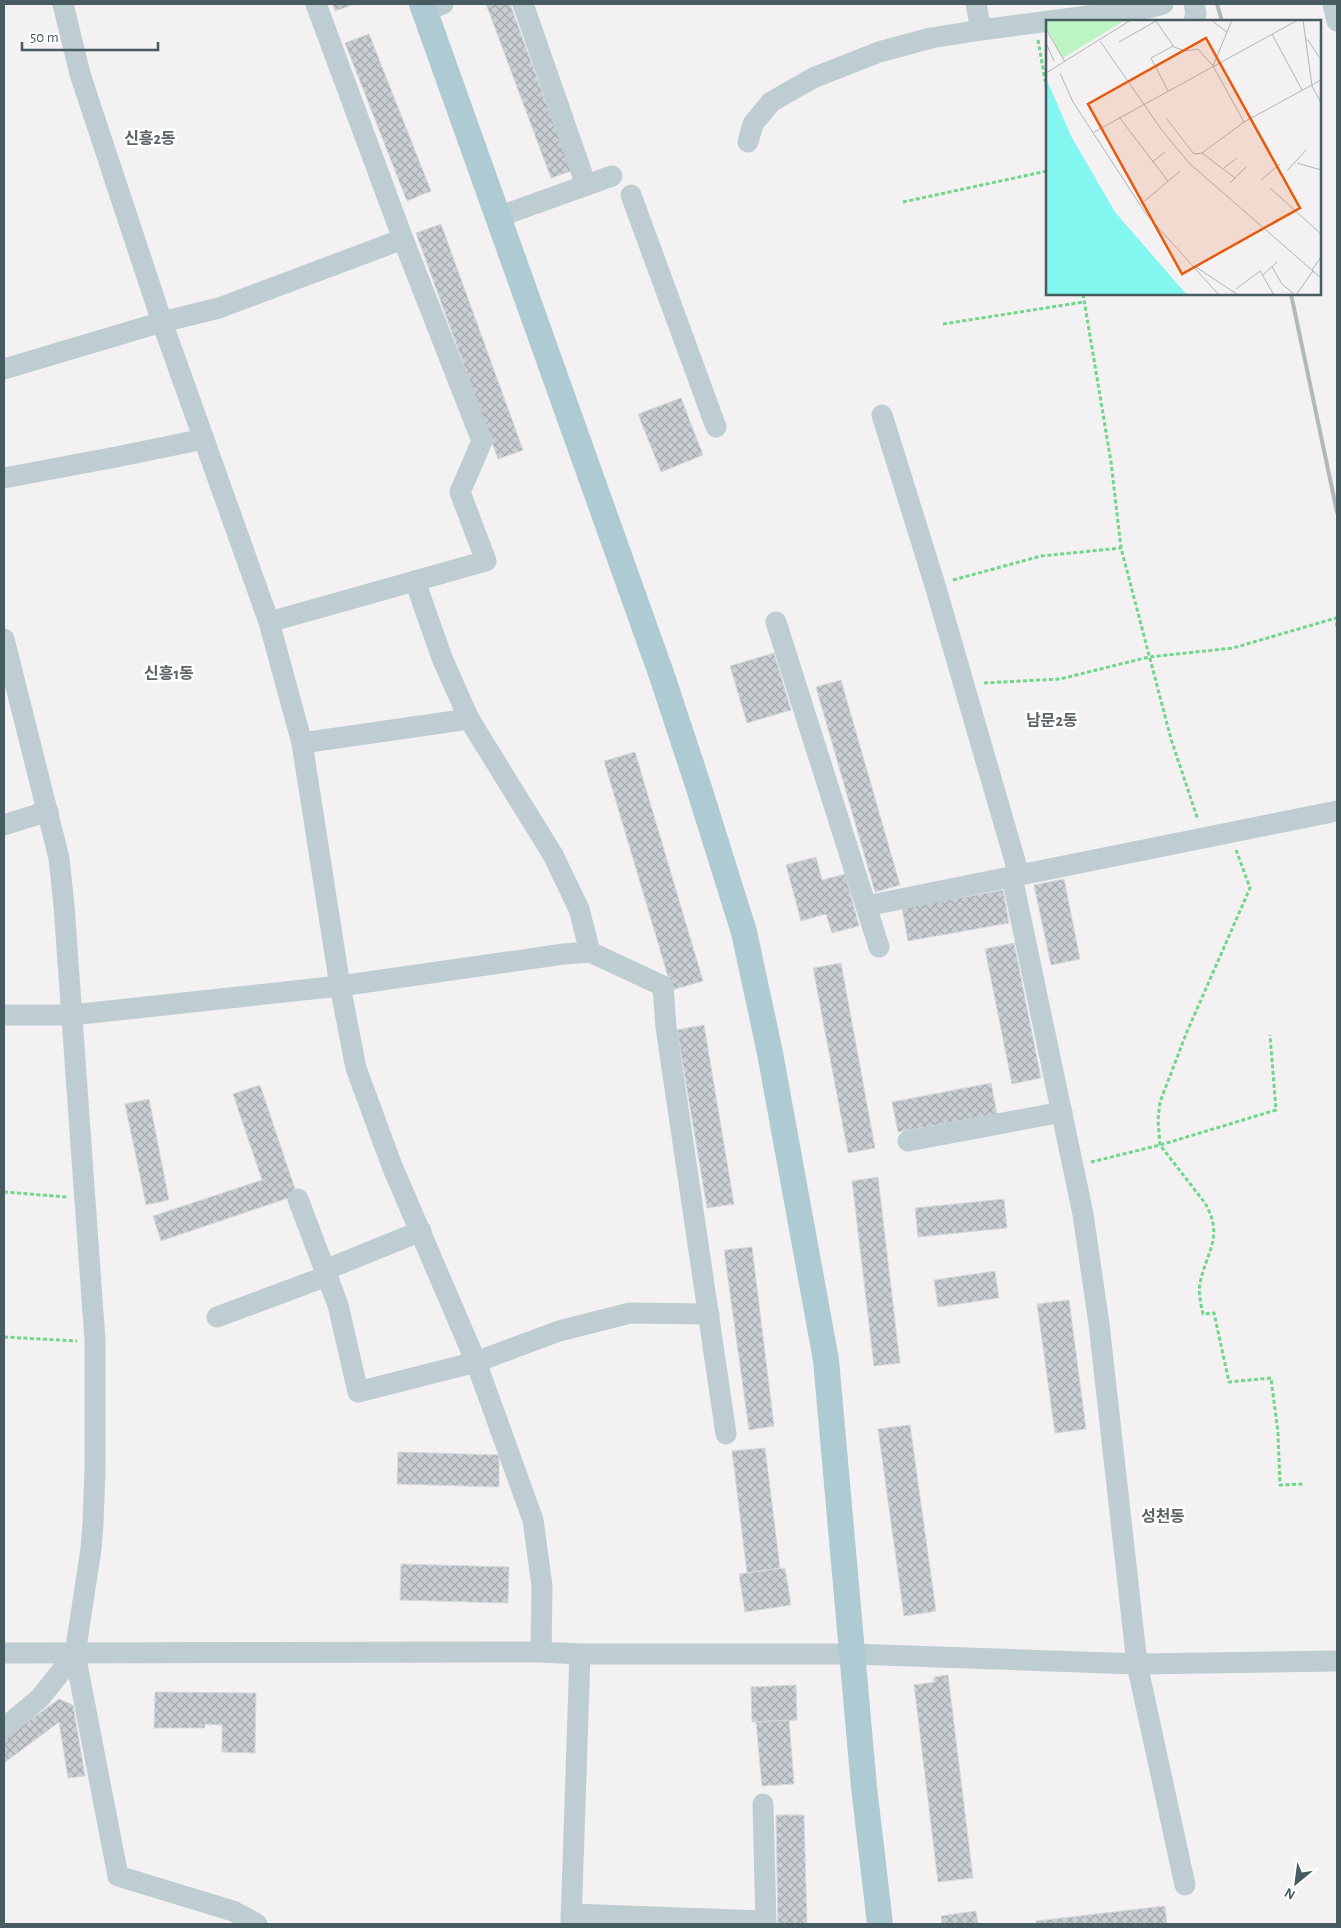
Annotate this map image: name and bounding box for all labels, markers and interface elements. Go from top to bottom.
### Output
scale bar [22,20,159,52]
inset map [1046,20,1321,295]
text: 50 m [30,30,59,45]
district label: 신흥2동 [124,130,176,147]
district label: 신흥1동 [144,665,194,682]
district label: 남문2동 [1026,712,1078,729]
district label: 성천동 [1141,1507,1185,1525]
north arrow [1271,1858,1321,1908]
text: N [1283,1885,1298,1902]

